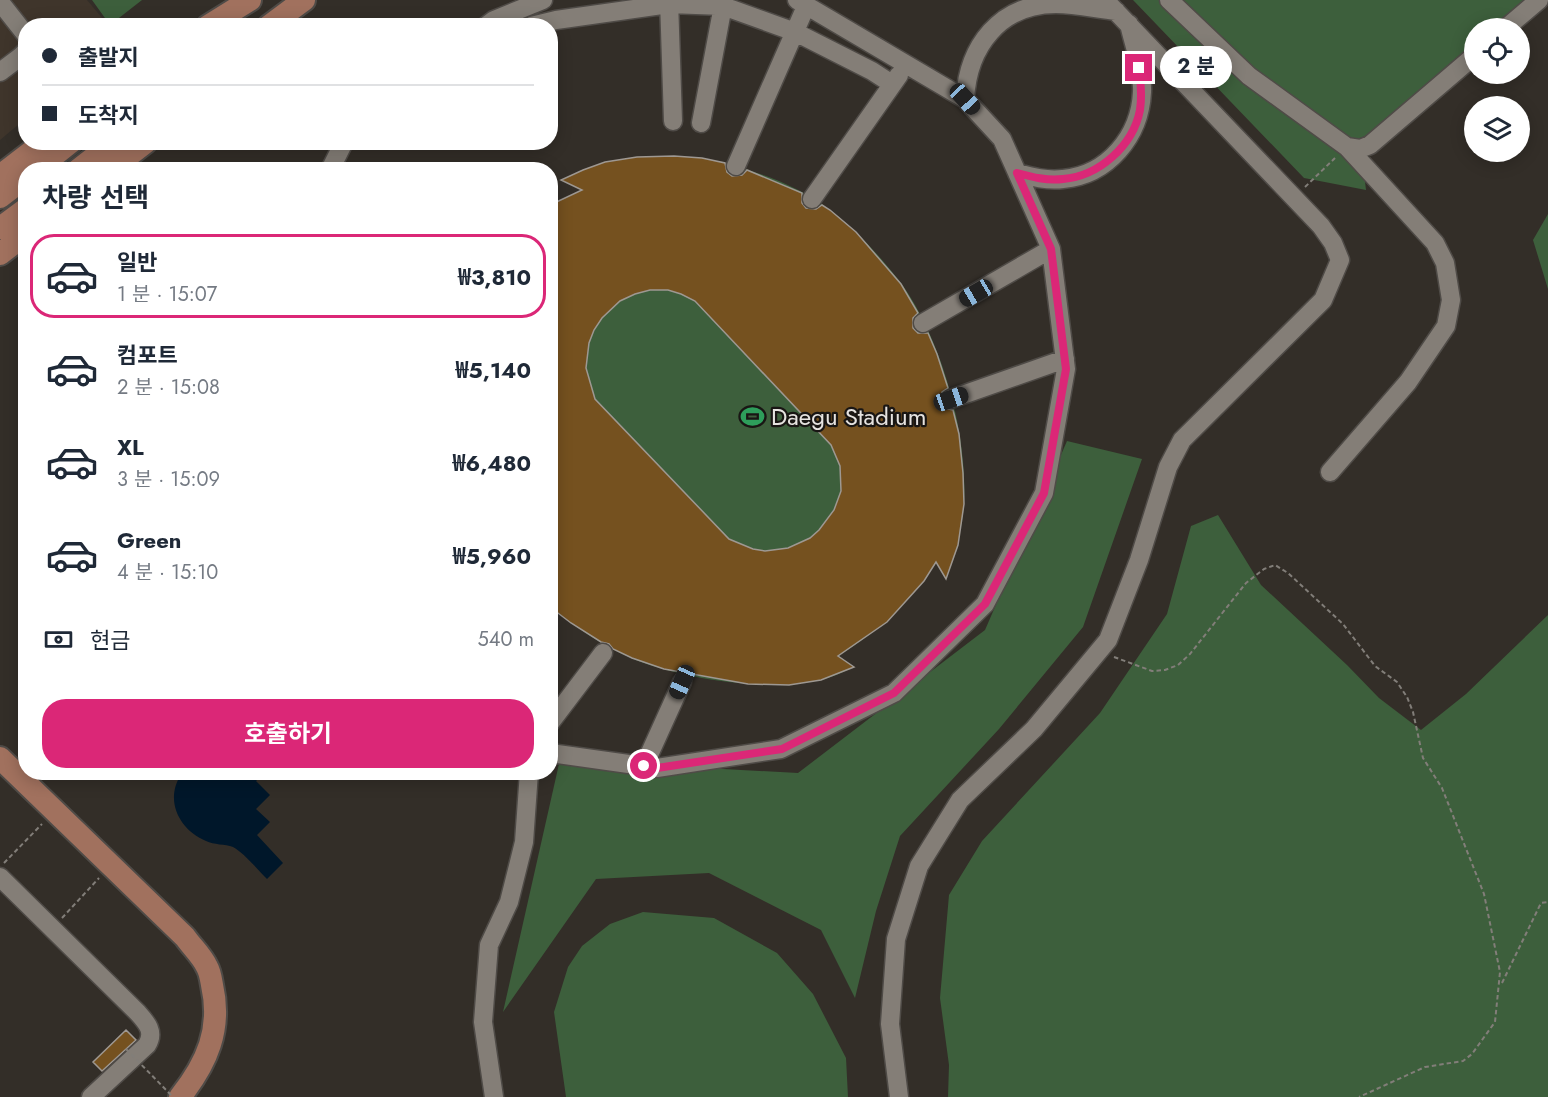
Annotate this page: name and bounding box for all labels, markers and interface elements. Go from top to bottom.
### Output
map controls [1464,18,1530,162]
button: locate [1464,18,1530,84]
text: 출발지 [78,41,139,73]
callout: 2 분 [1160,47,1232,89]
text: 2 분 [1177,52,1215,81]
route end [1125,54,1152,81]
car [946,80,984,118]
button: layers [1464,96,1530,162]
text: 도착지 [78,99,139,131]
text: 차량 선택 [42,178,149,217]
text: 일반 [117,246,157,278]
icon: car [45,249,99,303]
text: ₩3,810 [458,261,531,293]
car [956,276,996,310]
text: 1 분 · 15:07 [117,280,217,309]
text: 컴포트 [117,339,178,371]
icon: car [45,342,99,396]
text: ₩5,140 [456,354,531,386]
text: 2 분 · 15:08 [117,373,220,402]
car [931,385,971,413]
place label: Daegu Stadium [771,399,926,434]
sports icon: Daegu Stadium [740,403,766,429]
text: XL [117,431,144,463]
icon: car [45,435,99,489]
text: ₩6,480 [452,447,531,479]
text: 3 분 · 15:09 [117,465,220,494]
text: Green [117,524,181,556]
icon: car [45,528,99,582]
text: ₩5,960 [453,540,531,572]
text: 4 분 · 15:10 [117,558,218,587]
icon: cash [42,623,75,656]
text: 현금 [90,624,130,656]
text: 540 m [477,625,534,654]
car [666,662,698,702]
button: 호출하기 [42,699,534,768]
route start [630,752,657,779]

